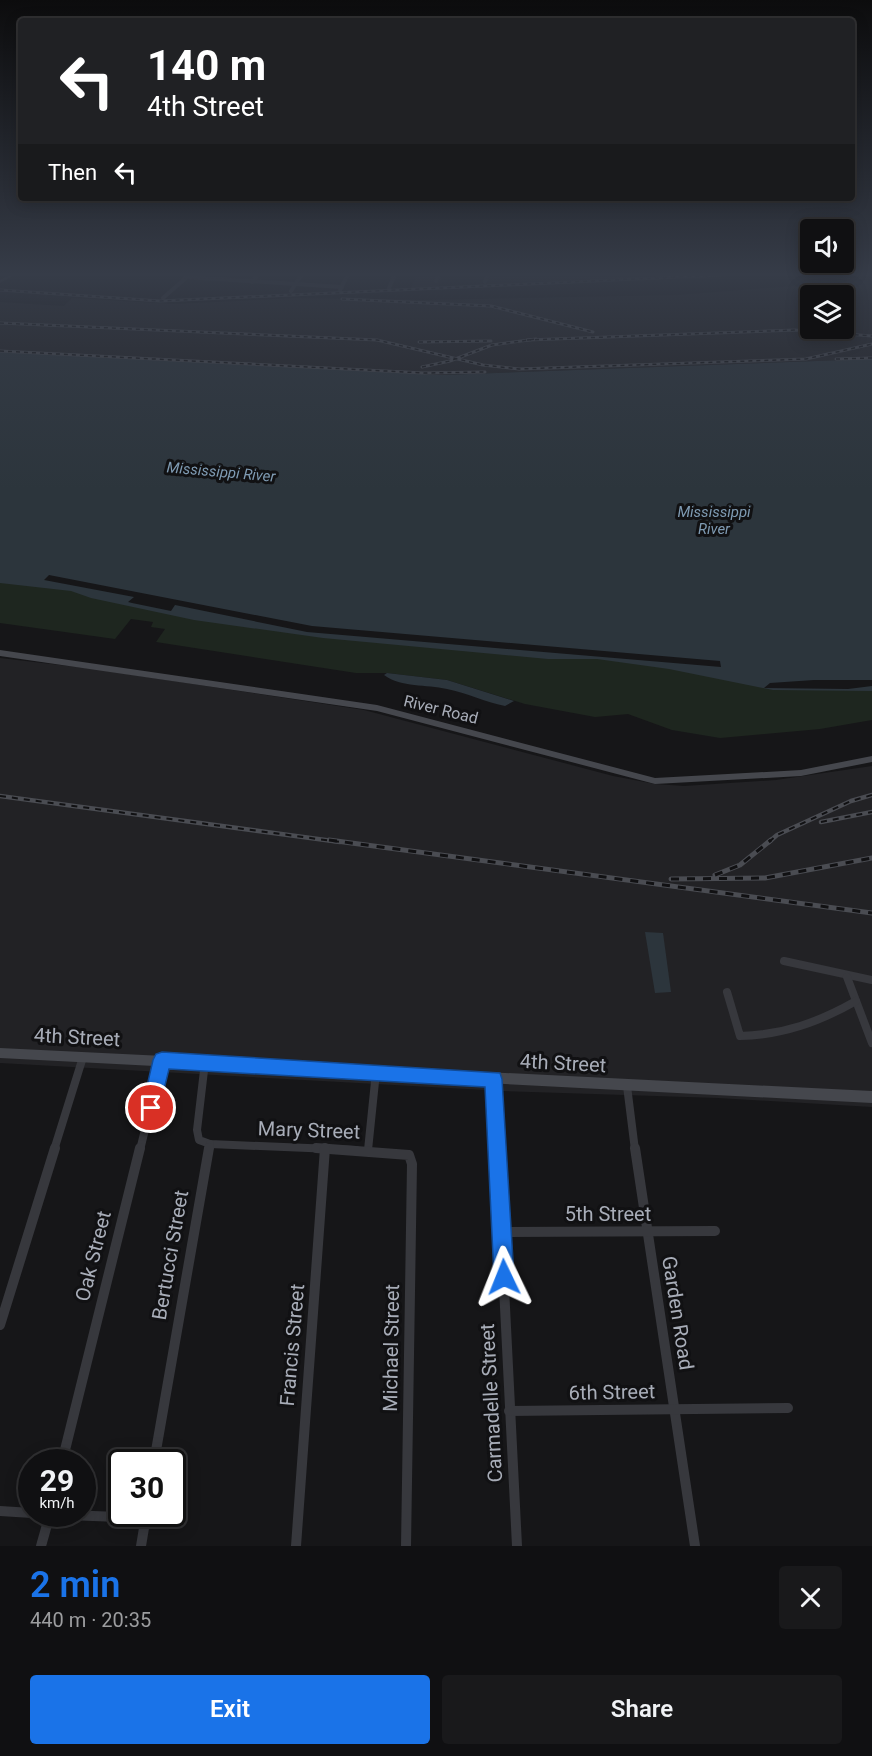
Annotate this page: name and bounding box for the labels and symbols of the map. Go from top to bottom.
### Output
water label: Mississippi River [166,458,277,486]
water label: Mississippi River [677,503,751,538]
street label: River Road [402,691,480,728]
street label: 4th Street [33,1023,121,1051]
street label: 4th Street [519,1049,607,1077]
pin [125,1082,176,1133]
street label: Mary Street [257,1116,361,1144]
street label: Bertucci Street [147,1188,193,1322]
street label: 5th Street [565,1202,651,1226]
street label: Oak Street [70,1208,116,1304]
position arrow [472,1245,536,1309]
street label: Garden Road [657,1254,699,1372]
street label: Francis Street [275,1283,309,1407]
street label: Michael Street [378,1284,404,1412]
street label: Carmadelle Street [475,1323,507,1483]
street label: 6th Street [569,1379,655,1405]
speed limit sign: 30 [108,1449,186,1527]

